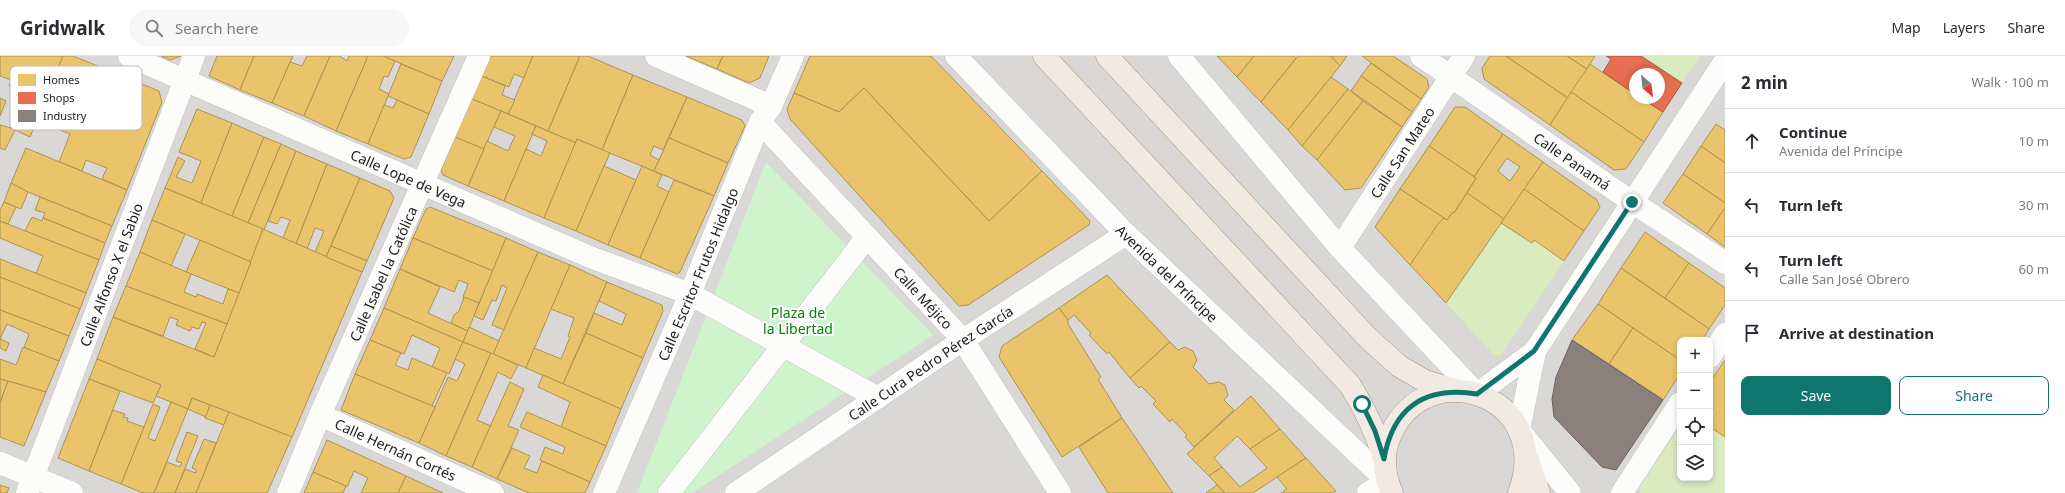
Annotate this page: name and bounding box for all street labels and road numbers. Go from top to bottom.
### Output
street label: Calle San Mateo [1365,103,1438,202]
street label: Calle Panamá [1530,127,1614,194]
street label: Calle Lope de Vega [348,144,469,211]
street label: Calle Escritor Frutos Hidalgo [653,185,742,364]
street label: Calle Alfonso X el Sabio [74,200,147,349]
street label: Calle Isabel la Católica [344,203,421,344]
street label: Avenida del Príncipe [1112,220,1222,326]
street label: Calle Méjico [890,262,957,333]
street label: Calle Cura Pedro Pérez García [844,301,1016,424]
street label: Calle Hernán Cortés [332,413,460,485]

